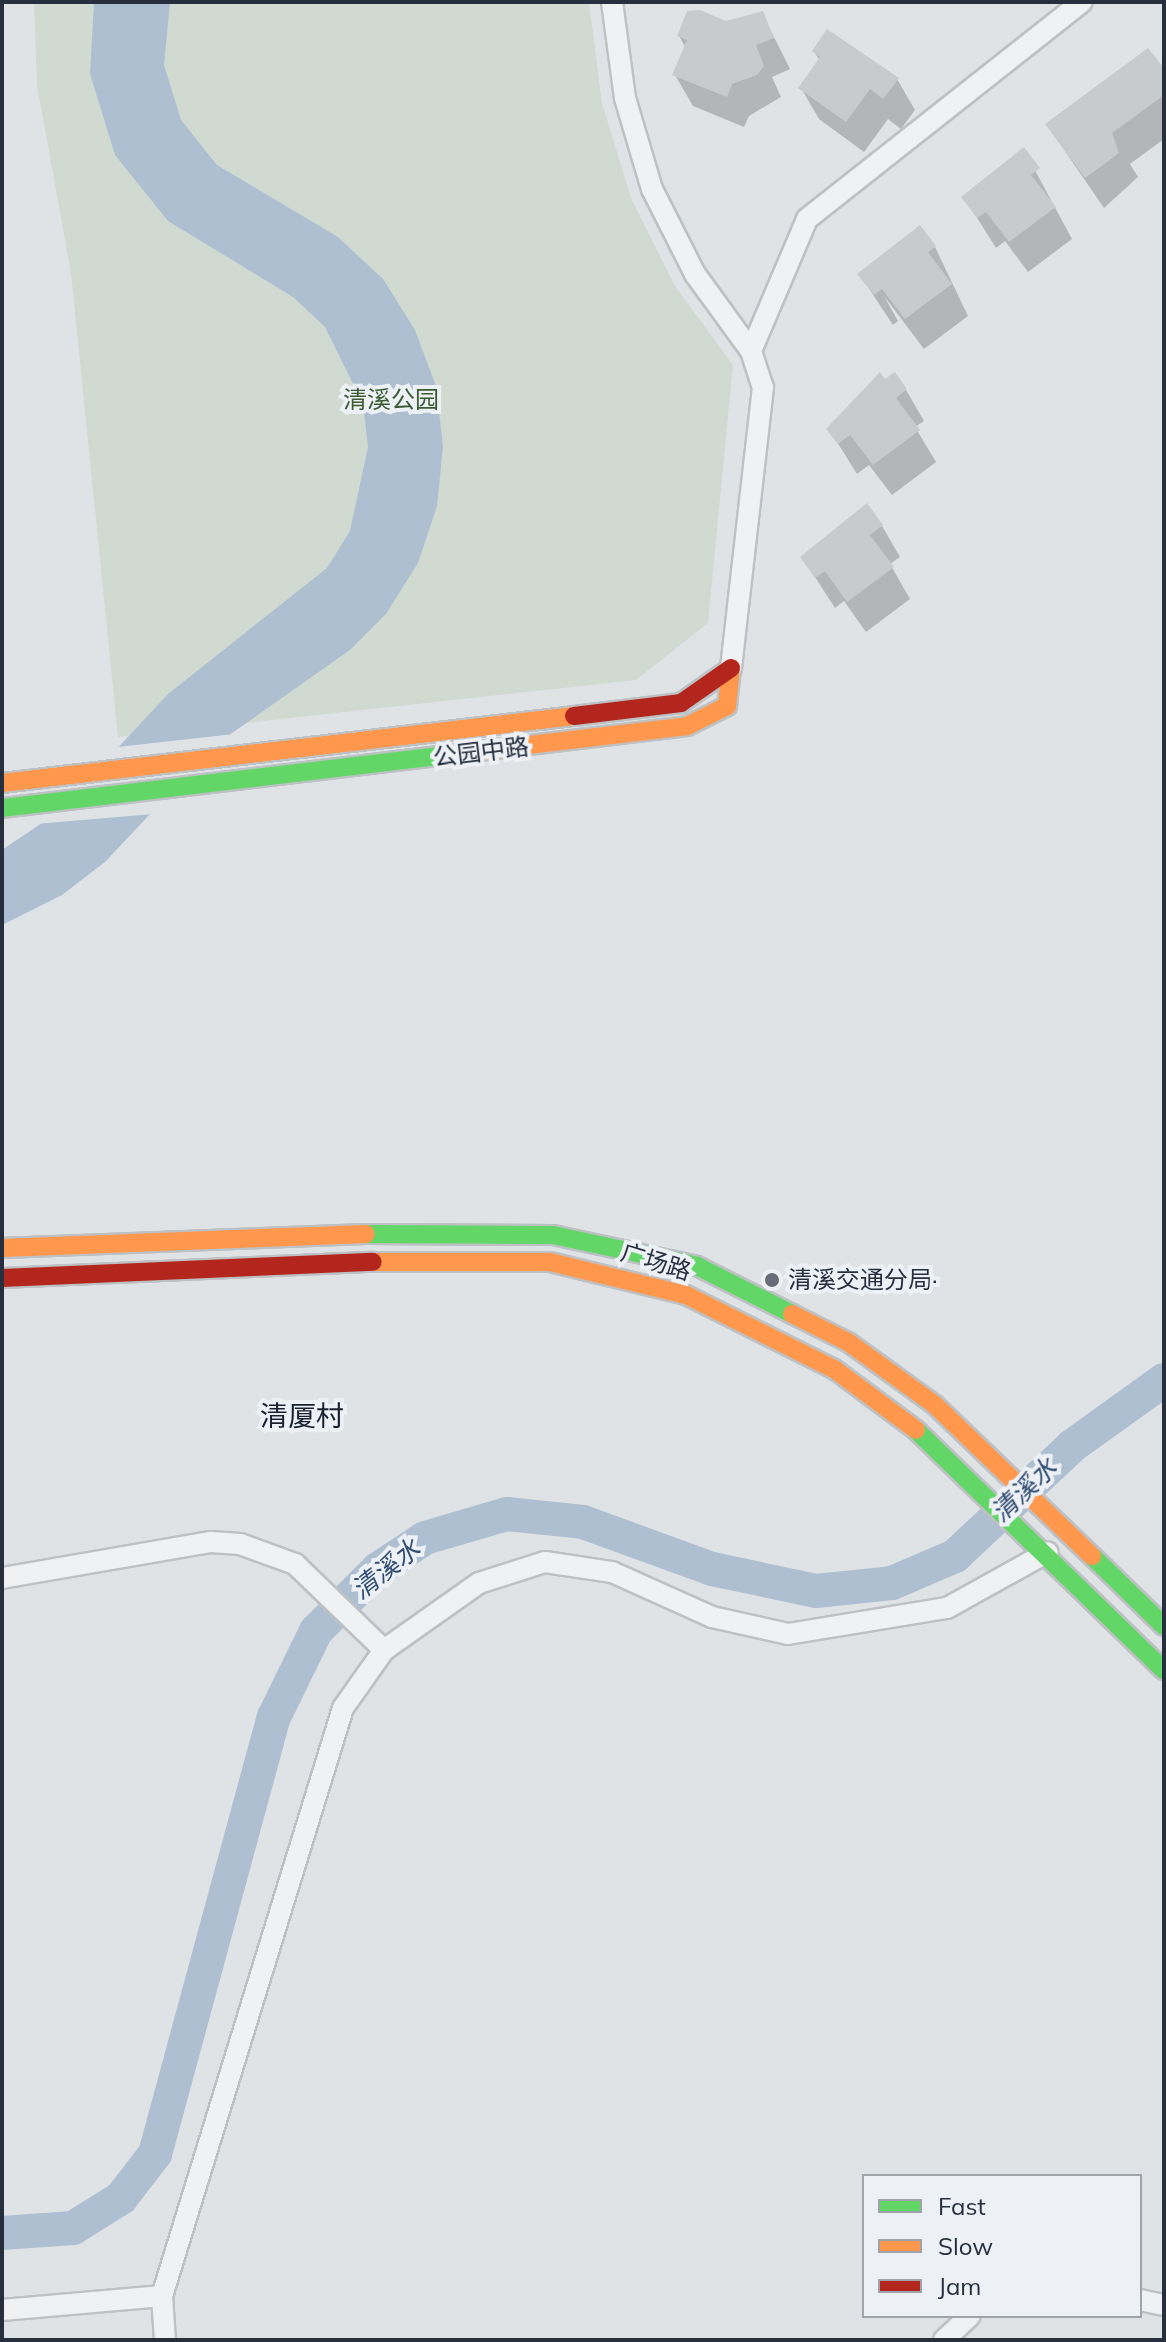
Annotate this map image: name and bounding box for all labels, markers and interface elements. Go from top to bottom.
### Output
park label: 清溪公园 [343,386,439,414]
street label: 公园中路 [432,732,530,772]
street label: 广场路 [617,1238,695,1286]
place label: 清溪交通分局· [788,1266,938,1294]
marker: 清溪交通分局· [763,1271,781,1289]
district label: 清厦村 [260,1399,344,1433]
water label: 清溪水 [985,1452,1063,1528]
water label: 清溪水 [346,1533,426,1605]
legend [862,2174,1142,2318]
text: Fast [938,2191,986,2221]
text: Slow [938,2231,993,2261]
text: Jam [938,2271,981,2301]

